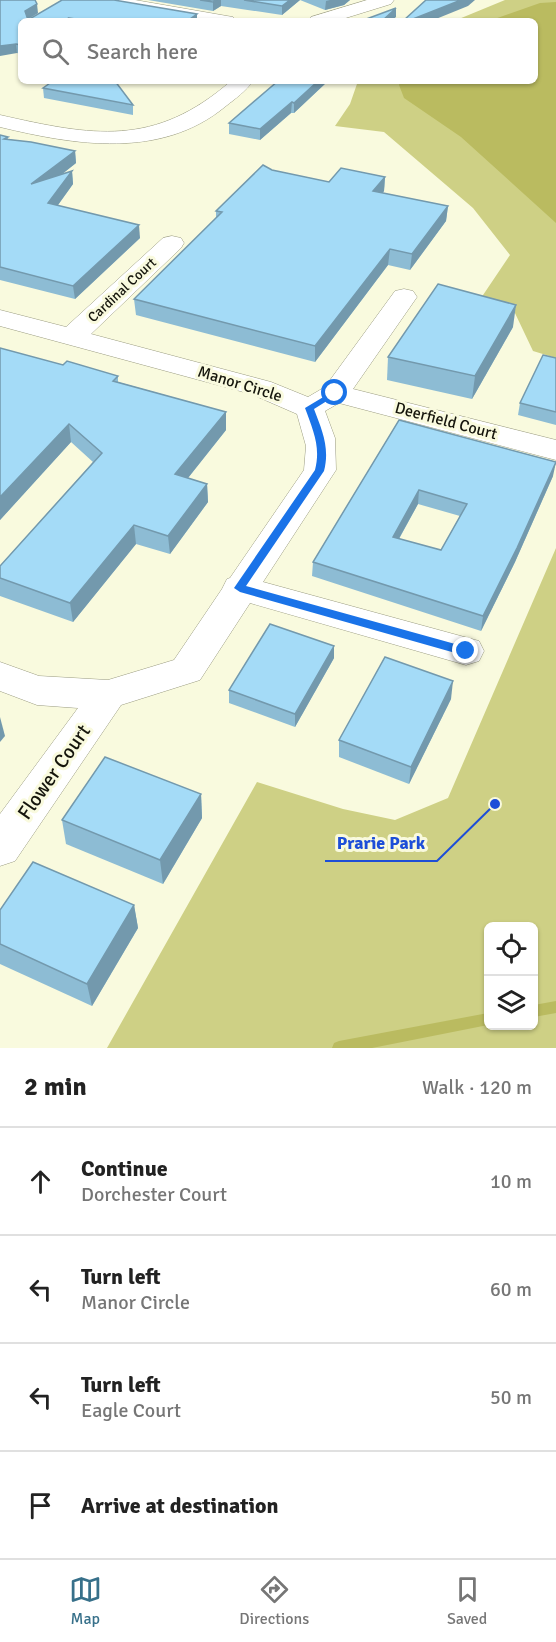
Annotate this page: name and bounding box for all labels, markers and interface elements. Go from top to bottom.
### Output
search box [18,18,538,84]
icon: search [39,35,72,68]
text: Search here [87,38,198,65]
street label: Cardinal Court [84,254,160,326]
street label: Manor Circle [195,362,285,406]
route start [321,379,347,405]
street label: Deerfield Court [393,398,500,444]
route end [452,637,478,663]
street label: Flower Court [12,720,96,824]
callout: Prarie Park [325,825,437,861]
text: Prarie Park [337,832,426,854]
map controls [484,922,538,1030]
button: locate [484,922,538,976]
button: layers [484,976,538,1030]
text: 2 min [24,1071,87,1103]
text: Walk · 120 m [422,1075,532,1100]
text: Continue [81,1155,168,1182]
icon: ahead [24,1165,57,1198]
text: 10 m [490,1169,532,1194]
text: Dorchester Court [81,1182,227,1207]
text: Turn left [81,1263,161,1290]
icon: left [24,1273,57,1306]
text: 60 m [490,1277,532,1302]
text: Manor Circle [81,1290,190,1315]
text: Turn left [81,1371,161,1398]
icon: left [24,1381,57,1414]
text: 50 m [490,1385,532,1410]
text: Eagle Court [81,1398,181,1423]
icon: arrive [24,1489,57,1522]
text: Arrive at destination [81,1492,278,1519]
tab: Map [69,1573,102,1629]
tab: Directions [239,1573,309,1629]
tab: Saved [447,1573,487,1629]

